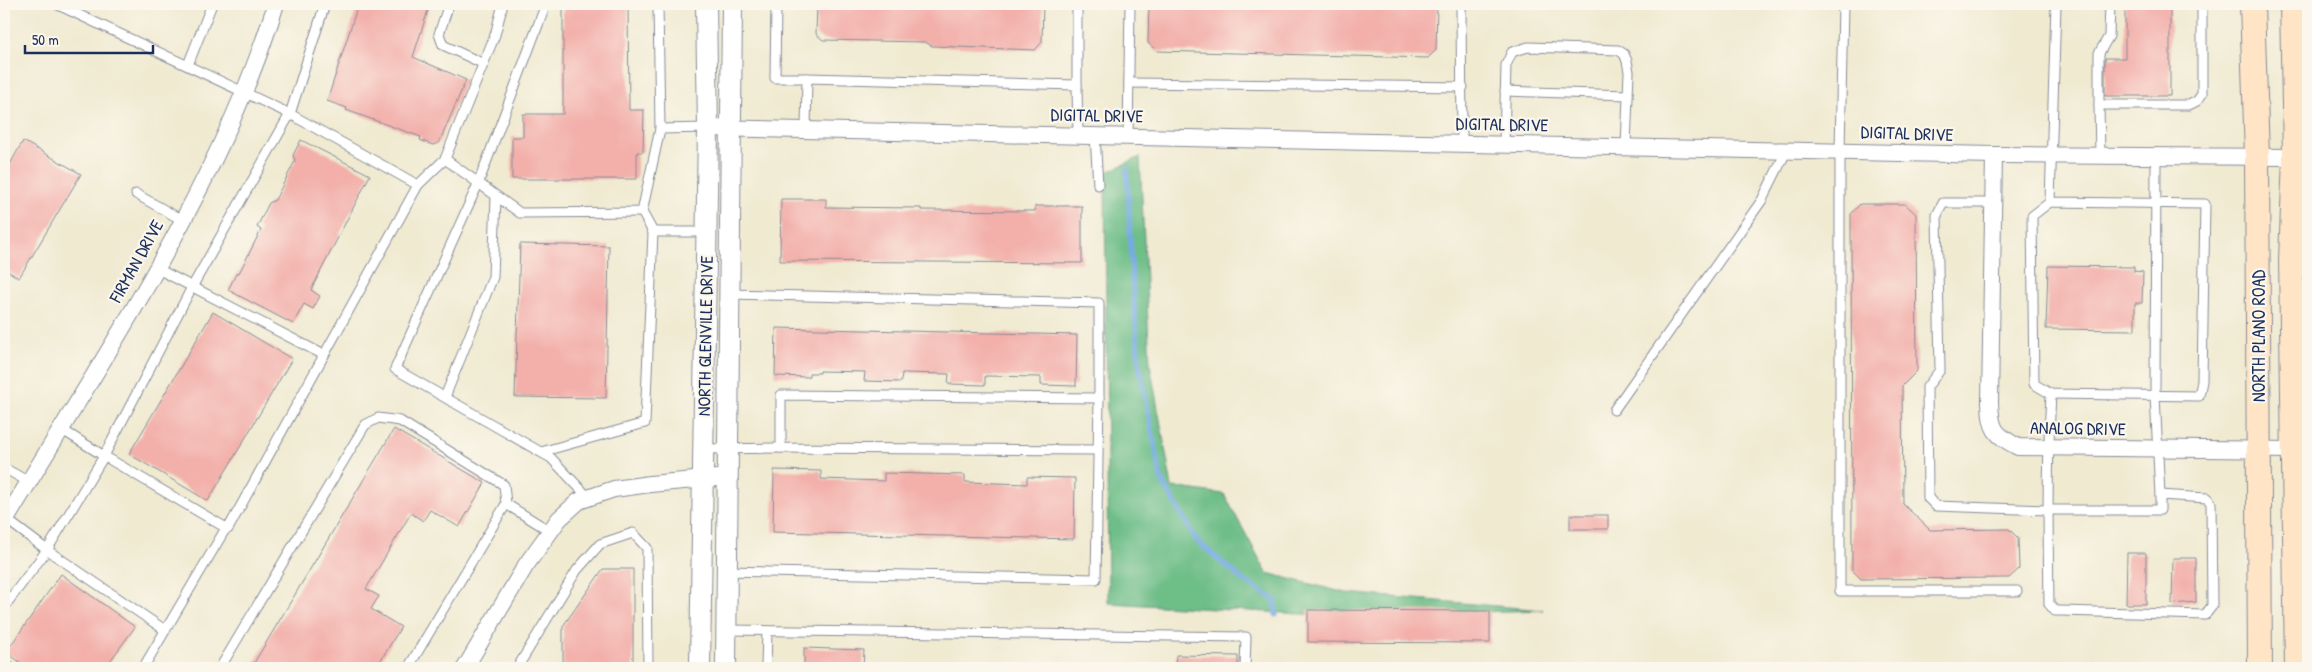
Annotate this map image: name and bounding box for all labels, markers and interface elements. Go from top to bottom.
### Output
scale bar [25,22,152,54]
text: 50 m [32,29,59,50]
street label: DIGITAL DRIVE [1050,102,1144,128]
street label: DIGITAL DRIVE [1455,111,1549,137]
street label: DIGITAL DRIVE [1860,119,1954,147]
street label: FIRMAN DRIVE [102,215,169,308]
street label: NORTH GLENVILLE DRIVE [691,256,719,416]
street label: NORTH PLANO ROAD [2246,269,2271,402]
street label: ANALOG DRIVE [2030,415,2126,441]

